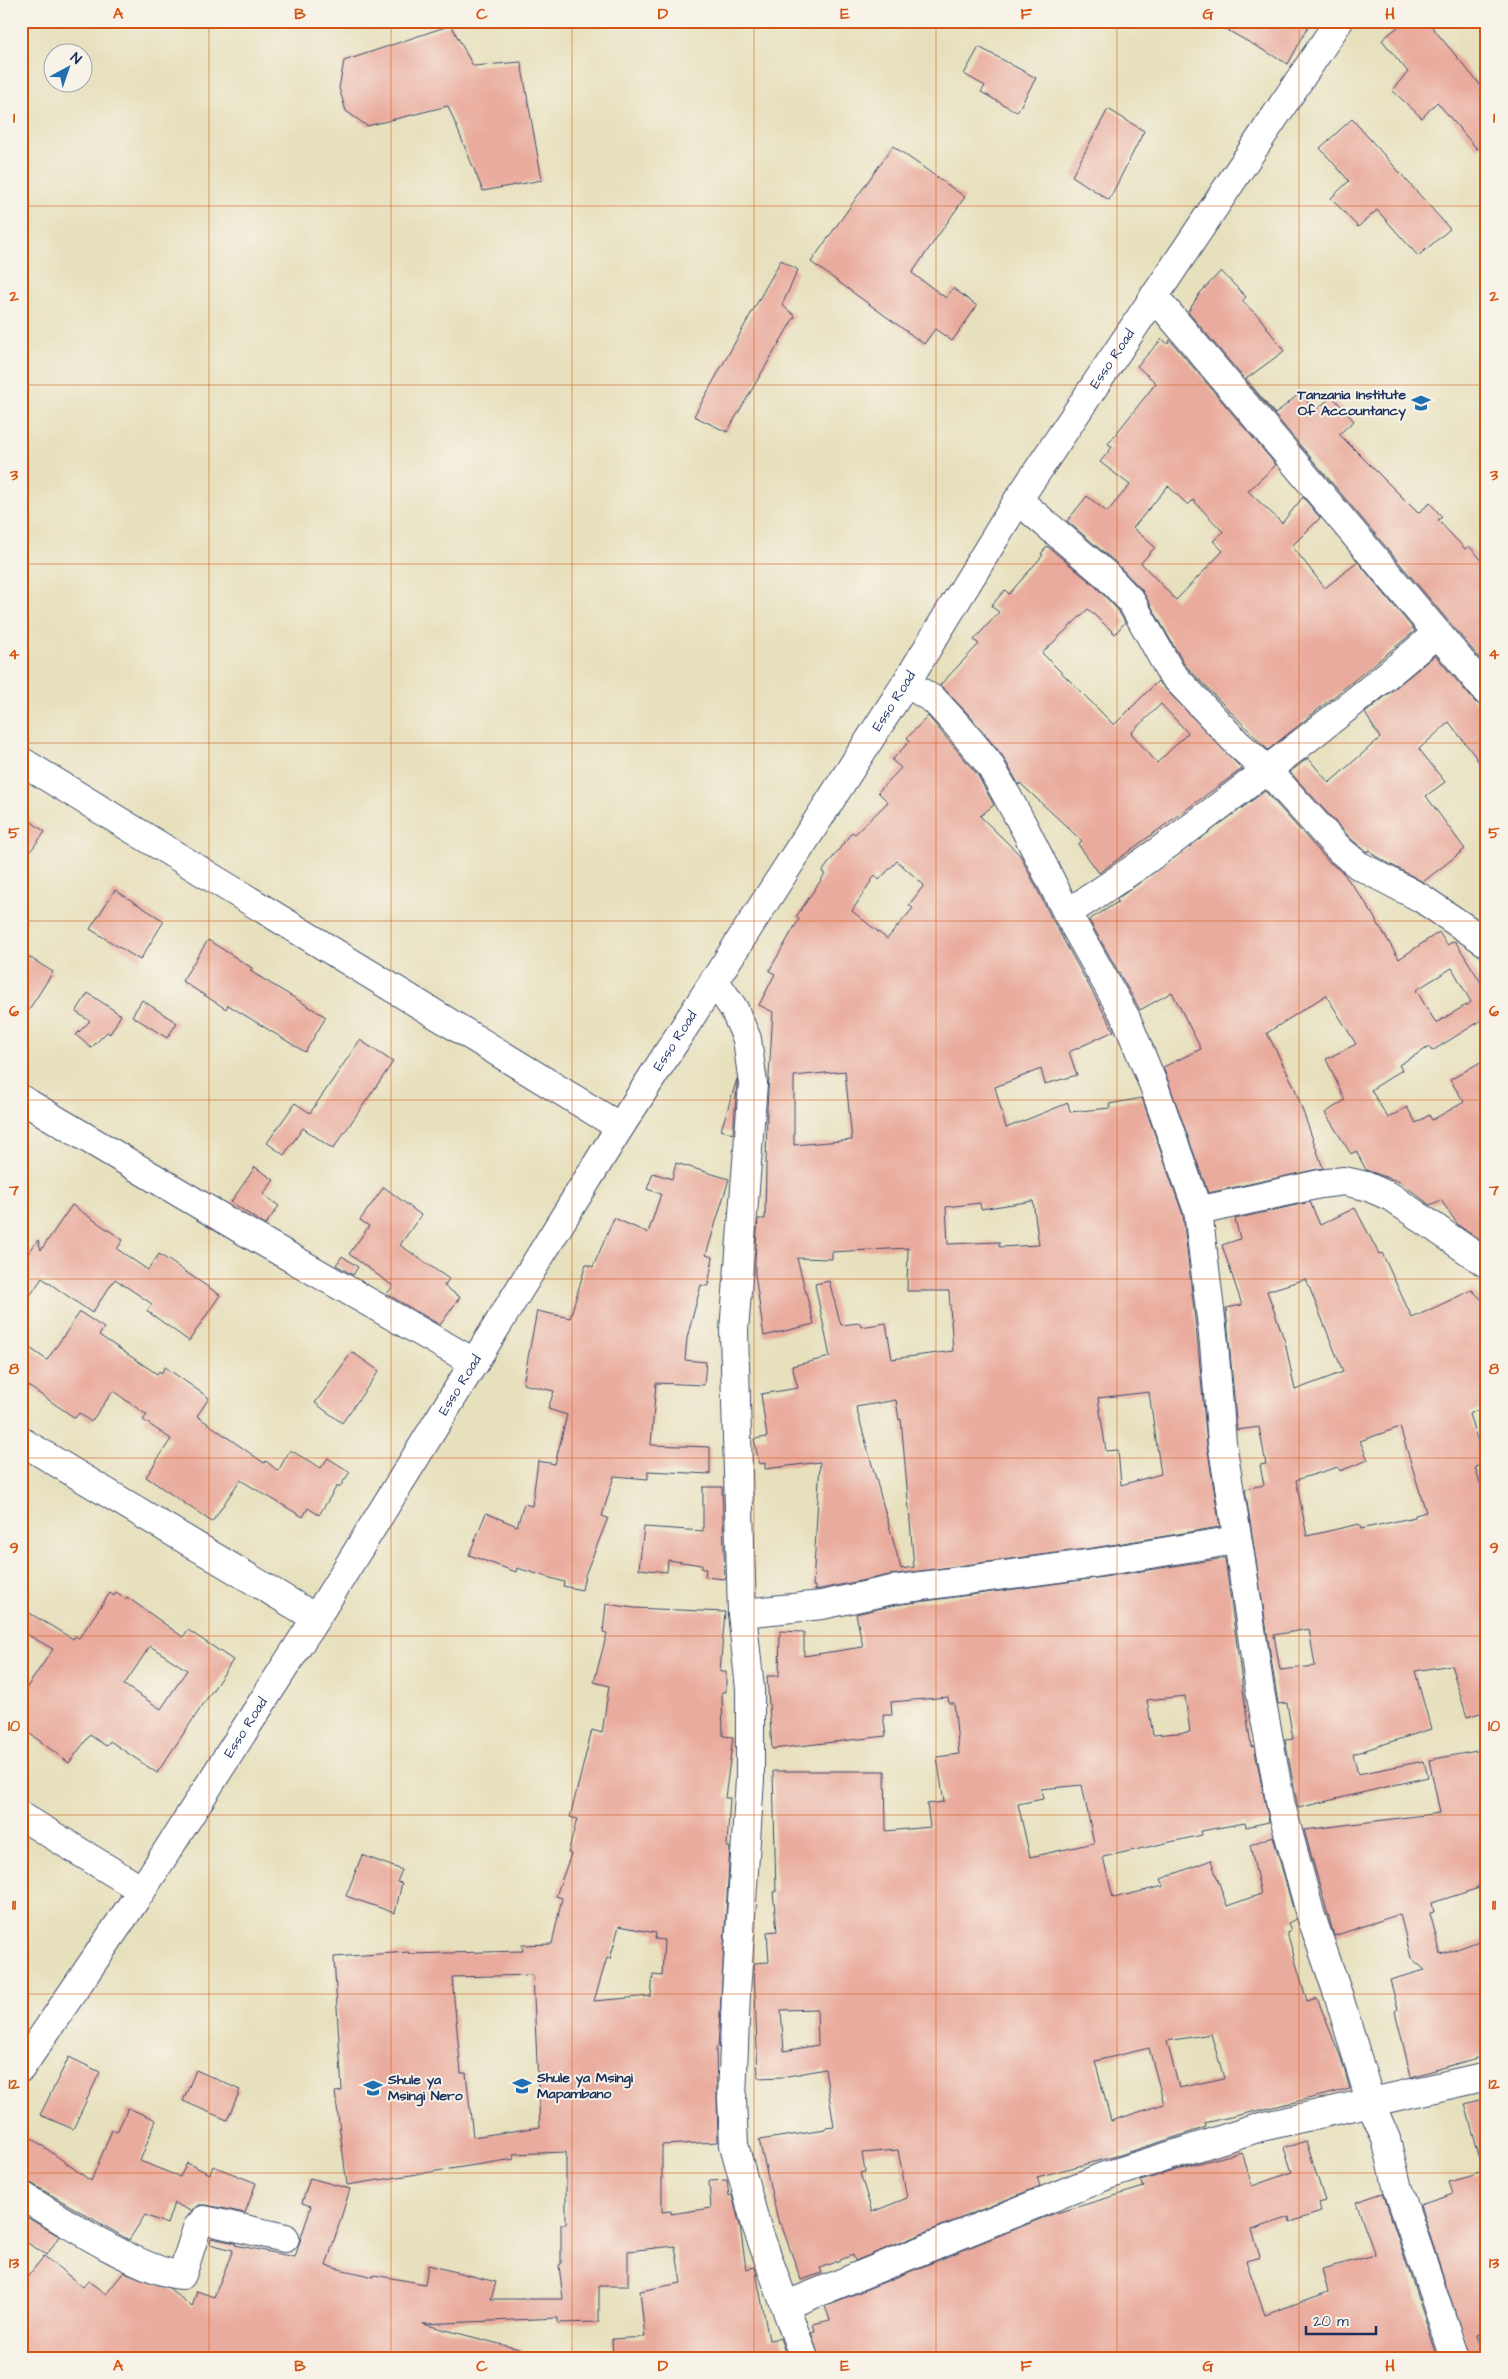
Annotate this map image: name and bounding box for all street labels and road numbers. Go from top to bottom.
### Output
street label: Esso Road [1085,325,1140,393]
street label: Esso Road [867,667,921,735]
street label: Esso Road [649,1007,702,1075]
street label: Esso Road [434,1351,487,1419]
street label: Esso Road [219,1694,273,1762]

